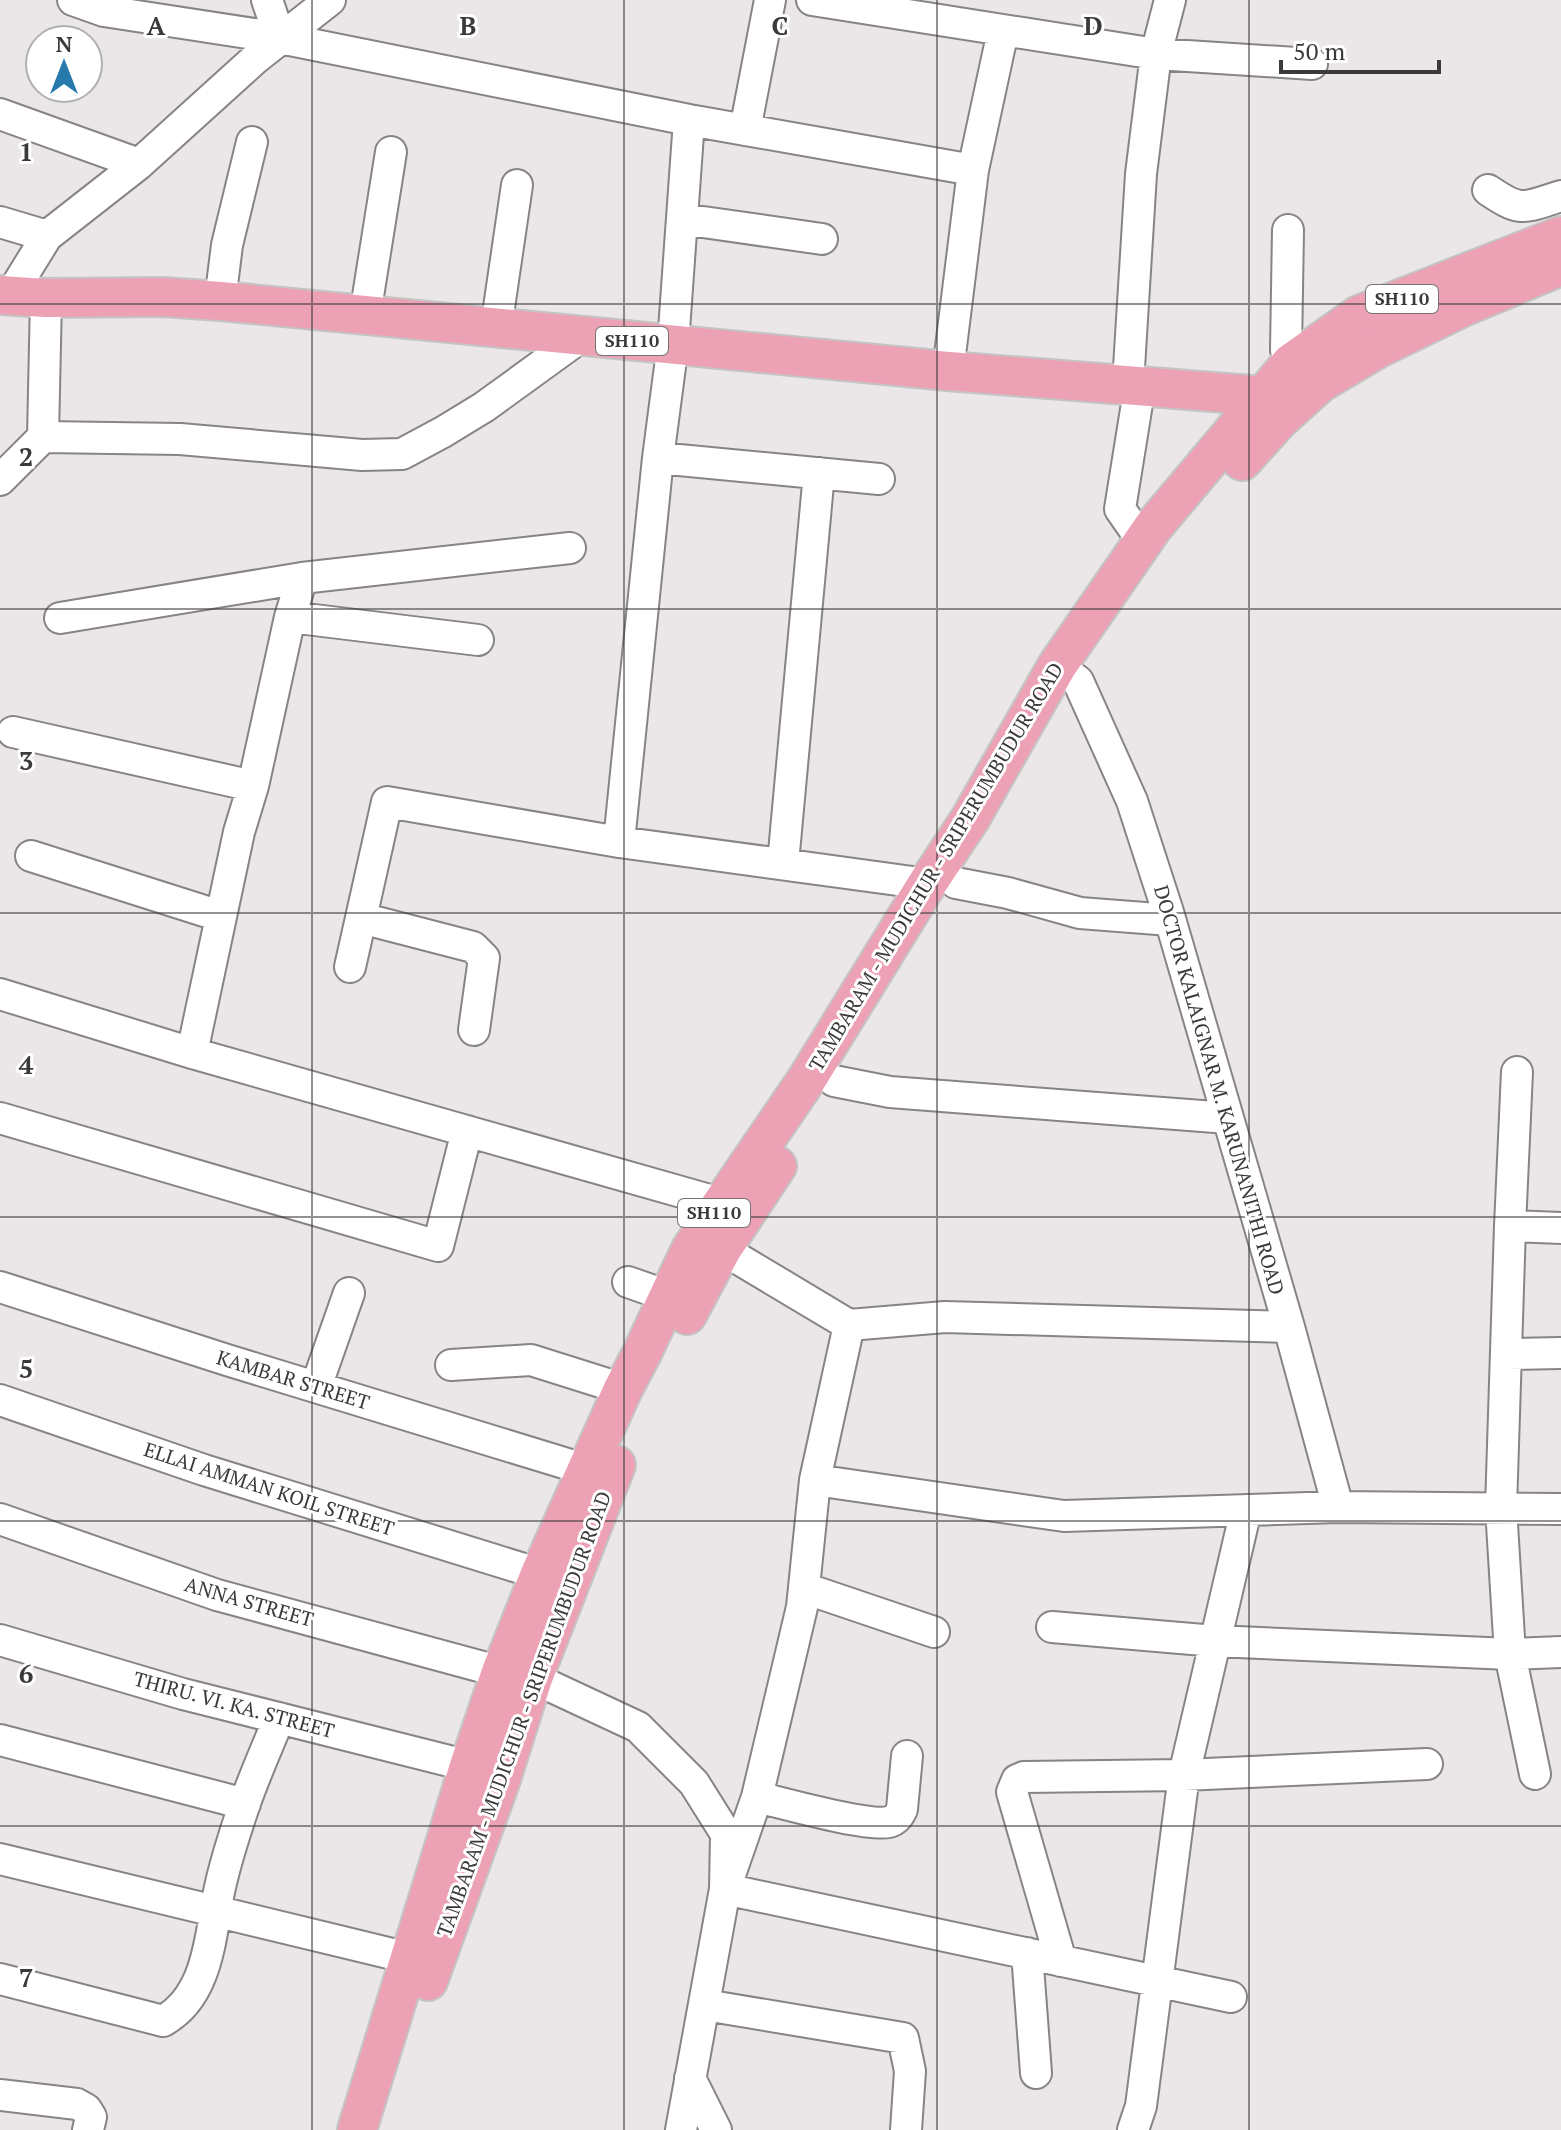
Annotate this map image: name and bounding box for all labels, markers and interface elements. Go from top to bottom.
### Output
text: A [147,8,166,42]
text: B [460,8,476,42]
text: C [772,8,788,42]
text: D [1083,8,1103,42]
north arrow [24,24,104,104]
scale bar [1281,24,1439,74]
text: N [56,29,73,58]
text: 50 m [1293,35,1345,67]
text: 1 [19,134,33,168]
road number: SH110 [1366,285,1438,313]
road number: SH110 [596,327,668,355]
text: 2 [19,439,33,473]
street label: TAMBARAM - MUDICHUR - SRIPERUMBUDUR ROAD [802,657,1069,1076]
text: 3 [19,743,33,777]
street label: DOCTOR KALAIGNAR M. KARUNANITHI ROAD [1148,882,1291,1298]
text: 4 [19,1047,34,1081]
road number: SH110 [678,1199,750,1227]
street label: KAMBAR STREET [213,1343,373,1416]
text: 5 [19,1351,33,1385]
street label: ELLAI AMMAN KOIL STREET [141,1435,398,1542]
street label: TAMBARAM - MUDICHUR - SRIPERUMBUDUR ROAD [430,1487,617,1940]
street label: ANNA STREET [182,1570,317,1633]
text: 6 [19,1656,33,1690]
street label: THIRU. VI. KA. STREET [131,1665,338,1744]
text: 7 [19,1960,33,1994]

